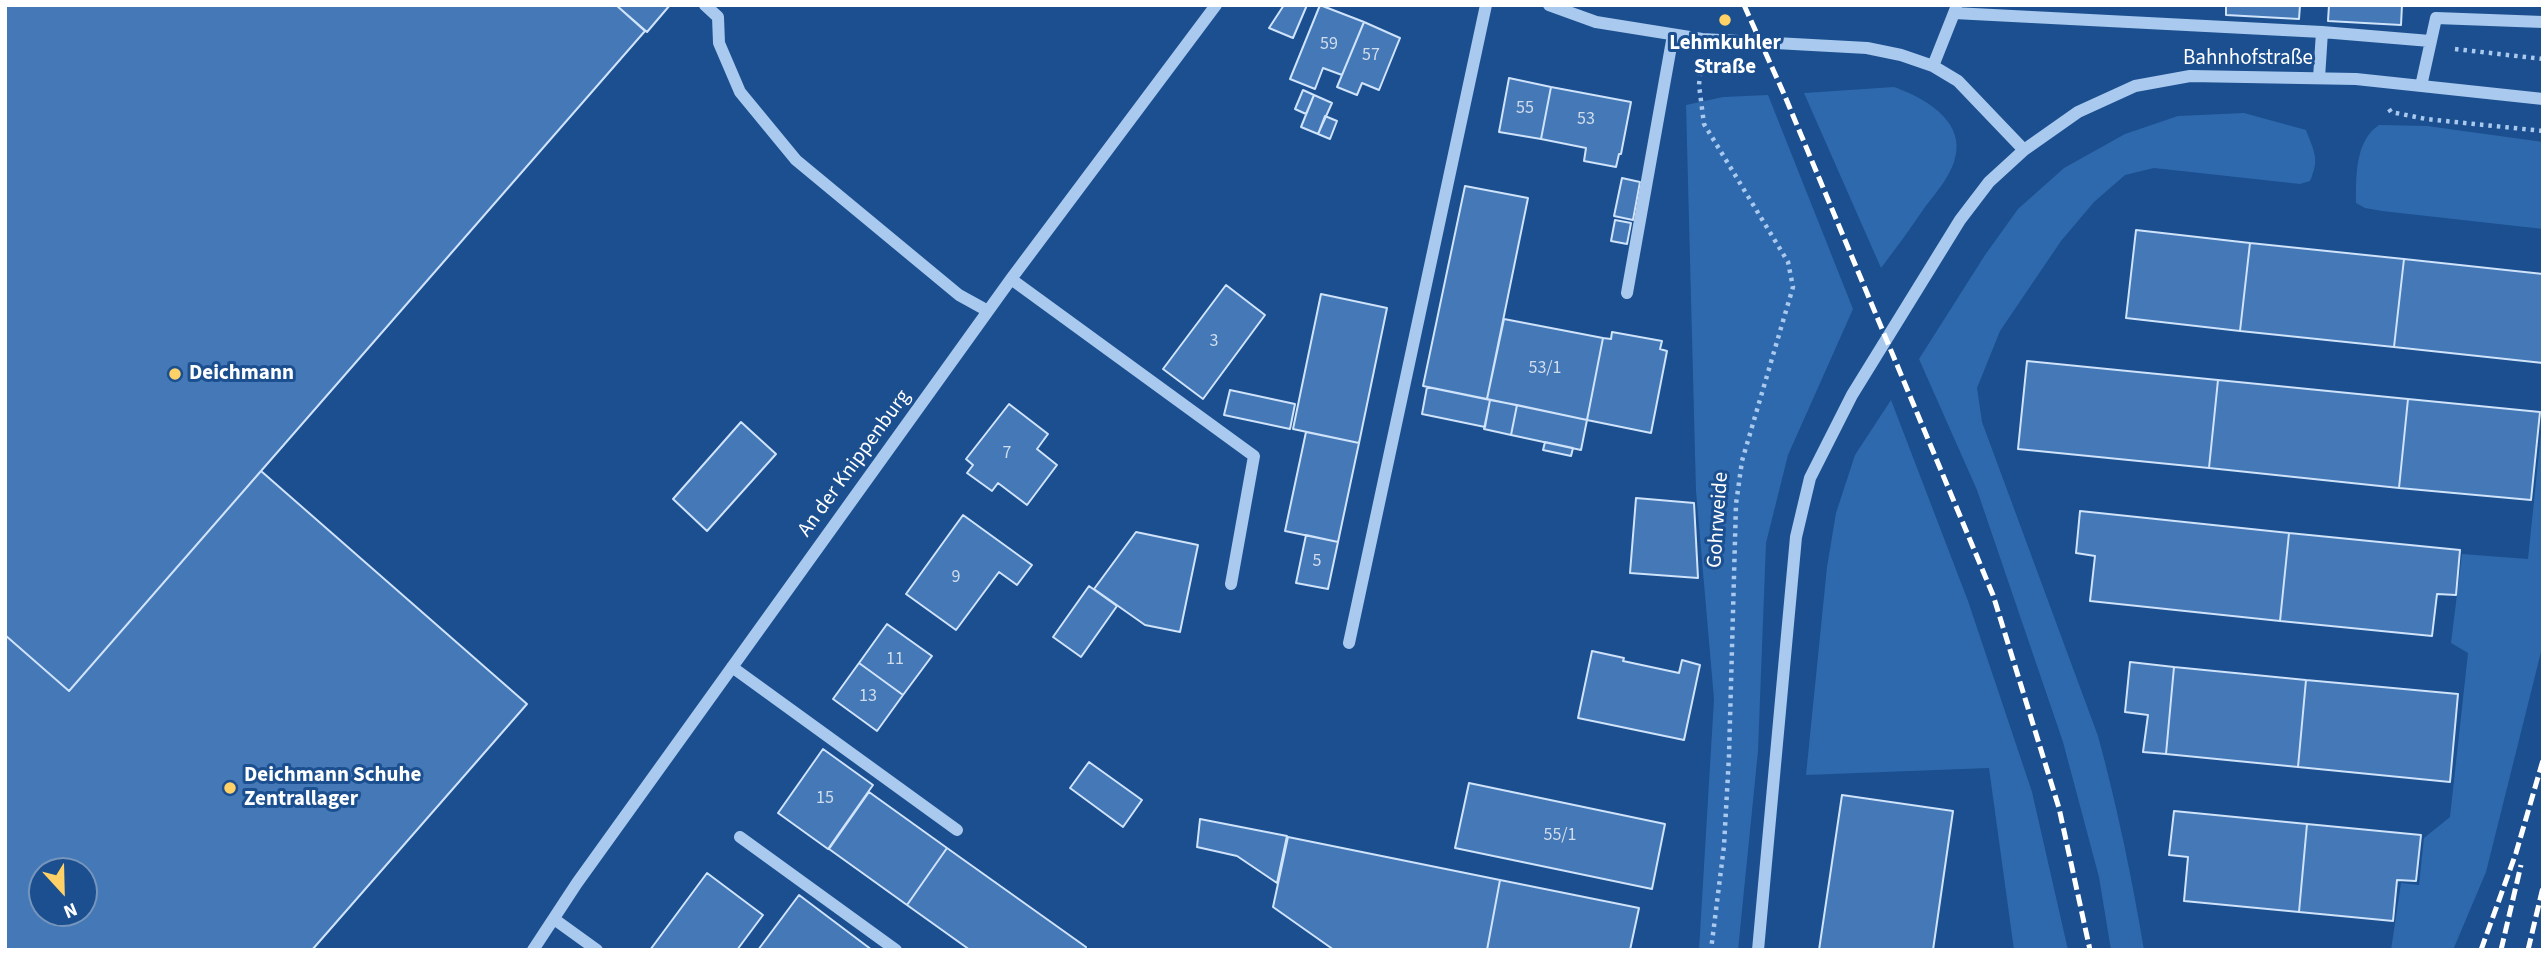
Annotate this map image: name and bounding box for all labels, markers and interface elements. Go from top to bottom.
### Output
marker: Lehmkuhler Straße [1717,12,1733,28]
place label: Lehmkuhler Straße [1669,31,1781,81]
house number: 59 [1320,34,1338,56]
house number: 57 [1362,45,1380,67]
street label: Bahnhofstraße [2183,46,2313,72]
house number: 55 [1516,98,1534,120]
house number: 53 [1577,109,1595,131]
house number: 3 [1210,331,1218,353]
house number: 53/1 [1528,358,1562,380]
place label: Deichmann [189,361,294,387]
marker: Deichmann [167,366,183,382]
street label: An der Knippenburg [793,386,917,542]
house number: 7 [1003,443,1011,465]
street label: Gohrweide [1703,471,1735,569]
house number: 5 [1313,551,1321,573]
house number: 9 [952,567,960,589]
house number: 11 [886,649,904,671]
house number: 13 [859,686,877,708]
place label: Deichmann Schuhe Zentrallager [244,763,421,813]
marker: Deichmann Schuhe Zentrallager [222,780,238,796]
house number: 15 [816,788,834,810]
house number: 55/1 [1543,825,1577,847]
north arrow [28,857,98,927]
text: N [59,895,81,925]

